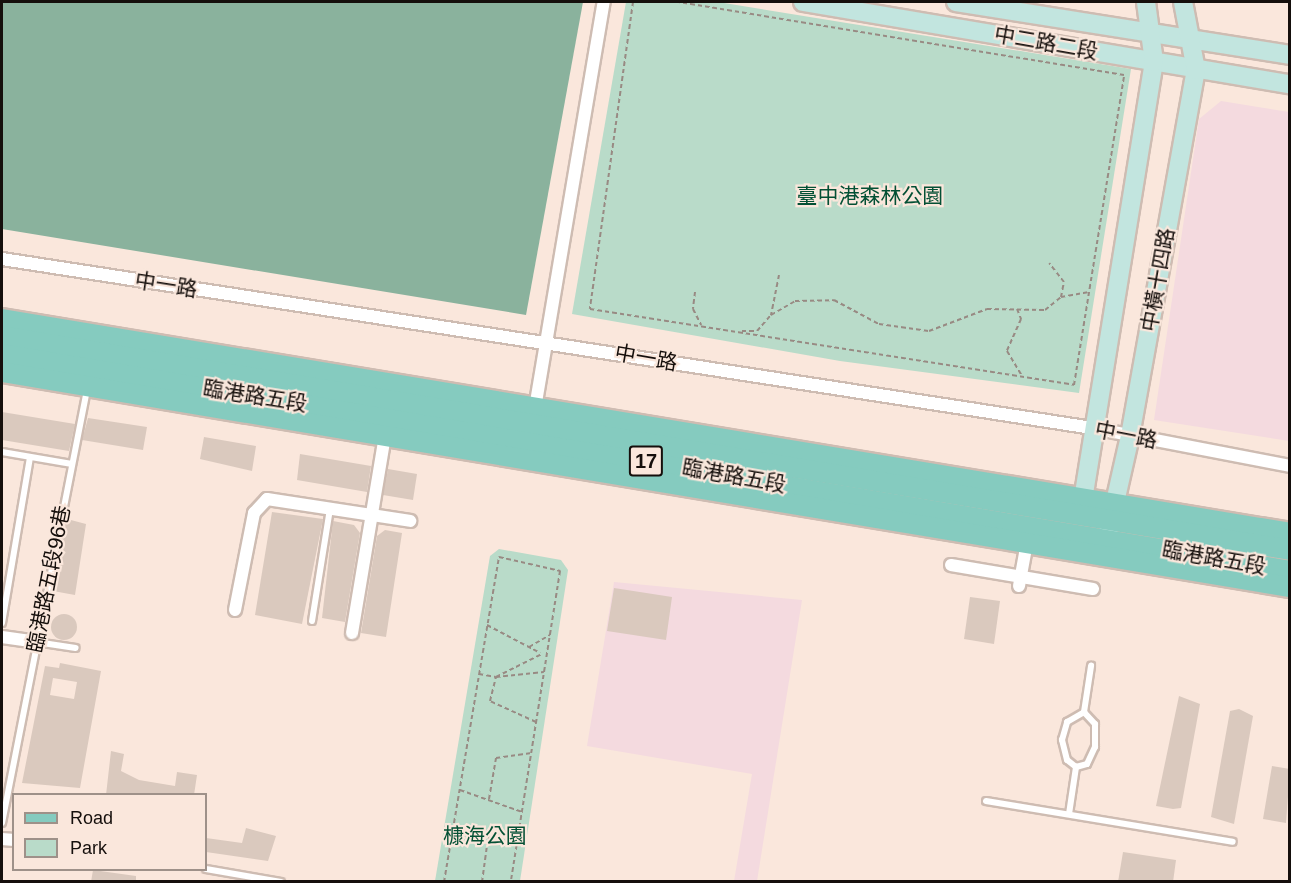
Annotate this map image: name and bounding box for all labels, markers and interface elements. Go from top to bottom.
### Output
street label: 中二路二段 [992,21,1100,65]
park label: 臺中港森林公園 [797,183,943,209]
street label: 中橫十四路 [1136,226,1180,334]
street label: 中一路 [133,268,199,302]
street label: 中一路 [613,340,679,376]
street label: 臨港路五段 [201,375,309,417]
street label: 中一路 [1093,417,1159,453]
road number: 17 [628,444,664,478]
street label: 臨港路五段 [680,454,788,498]
street label: 臨港路五段96巷 [22,503,76,655]
street label: 臨港路五段 [1160,536,1268,580]
legend [12,793,207,871]
text: Road [70,808,113,828]
park label: 槺海公園 [443,823,527,849]
text: Park [70,838,107,858]

